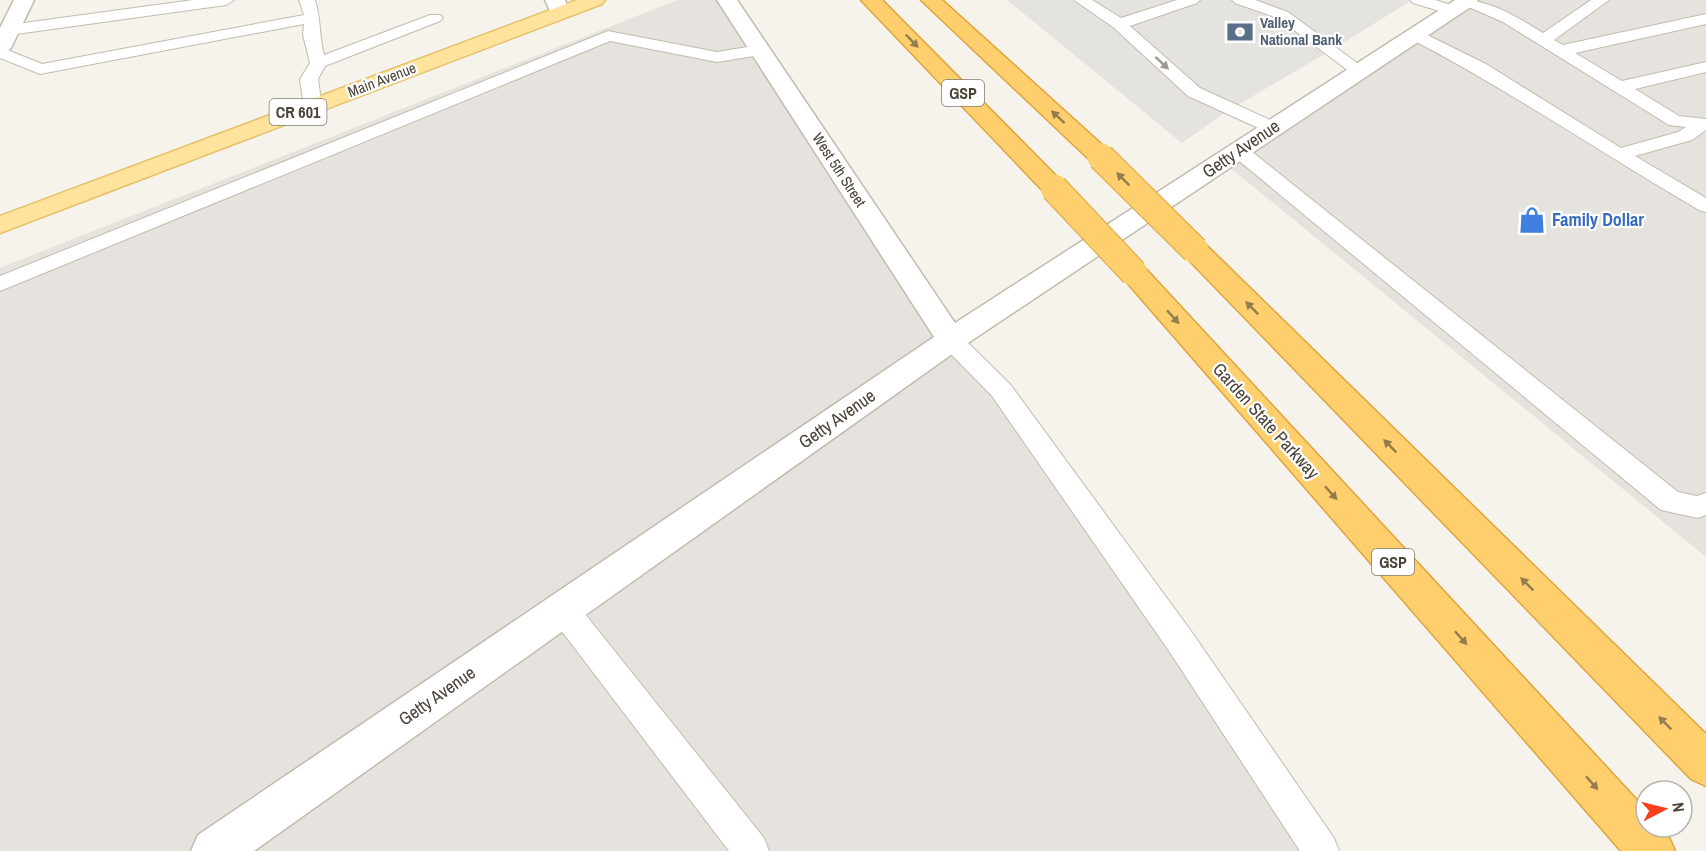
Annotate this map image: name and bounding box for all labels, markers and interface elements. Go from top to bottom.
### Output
place label: Valley National Bank [1260,12,1342,50]
bank icon: Valley National Bank [1225,17,1255,47]
one-way arrow [905,34,919,49]
one-way arrow [1154,56,1169,69]
street label: Main Avenue [345,57,419,102]
road number: GSP [942,80,984,106]
road number: CR 601 [270,99,326,125]
one-way arrow [1051,111,1065,125]
street label: Getty Avenue [1197,114,1284,184]
street label: West 5th Street [808,129,872,211]
one-way arrow [1117,173,1131,187]
shop icon: Family Dollar [1517,205,1547,235]
place label: Family Dollar [1552,207,1644,232]
one-way arrow [1246,301,1260,315]
one-way arrow [1166,309,1179,324]
street label: Garden State Parkway [1207,357,1326,485]
street label: Getty Avenue [793,383,880,454]
one-way arrow [1383,440,1397,454]
one-way arrow [1324,485,1337,500]
road number: GSP [1372,549,1414,575]
one-way arrow [1521,578,1535,592]
one-way arrow [1454,631,1468,646]
street label: Getty Avenue [393,660,480,731]
one-way arrow [1658,716,1672,730]
one-way arrow [1585,776,1599,791]
north arrow [1634,779,1694,839]
text: N [1667,801,1690,813]

